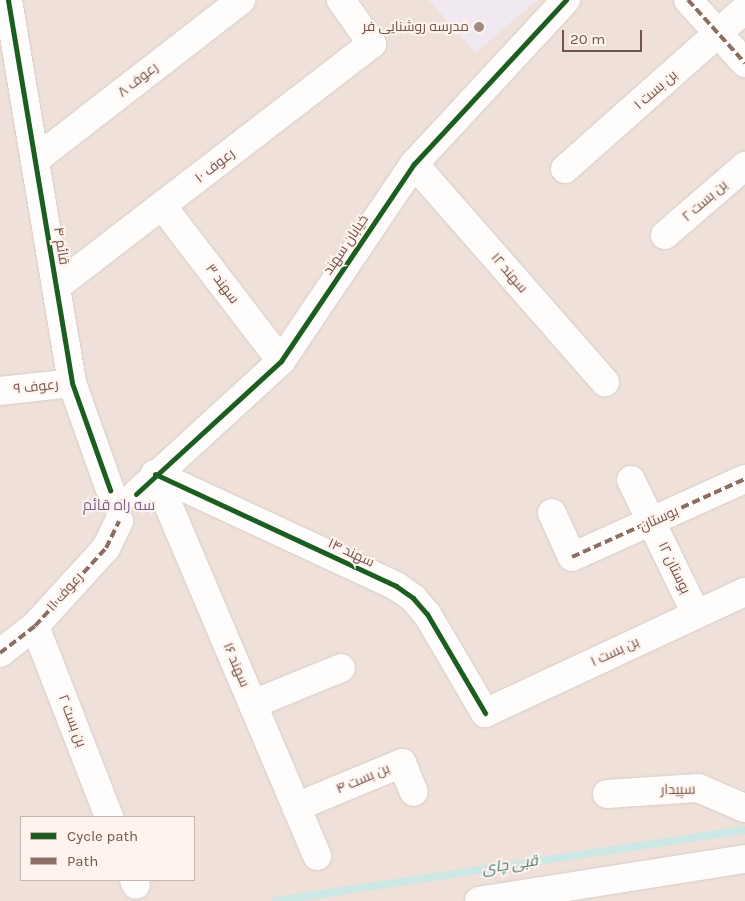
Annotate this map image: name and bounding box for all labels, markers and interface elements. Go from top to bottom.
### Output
place label: مدرسه روشنایی فر [363,19,469,35]
scale bar [565,20,645,52]
marker: مدرسه روشنایی فر [473,21,485,33]
text: 20 m [570,30,605,48]
street label: رعوف ۸ [114,59,162,101]
street label: بن بست ۱ [631,67,681,113]
street label: رعوف ۱۰ [192,145,238,187]
street label: بن بست ۲ [679,177,731,225]
street label: خیابان سهند [320,212,372,278]
street label: قائم ۴ [50,226,72,266]
street label: سهند ۱۲ [487,250,531,296]
street label: سهند ۳ [202,261,242,307]
street label: رعوف ۹ [13,376,59,398]
district label: سه راه قائم [83,497,155,515]
street label: بوستان [637,503,681,535]
street label: سهند ۱۴ [325,535,377,571]
street label: بوستان ۱۲ [654,539,694,597]
street label: رعوف ۱۱ [43,569,87,615]
street label: بن بست ۱ [588,633,642,671]
street label: سهند ۱۶ [219,640,253,690]
street label: بن بست ۲ [54,692,90,750]
street label: بن بست ۴ [334,760,392,798]
street label: سپیدار [660,781,696,799]
legend [20,816,195,881]
text: Cycle path [67,827,138,845]
text: Path [67,852,98,870]
water label: قبی چای [481,852,539,878]

